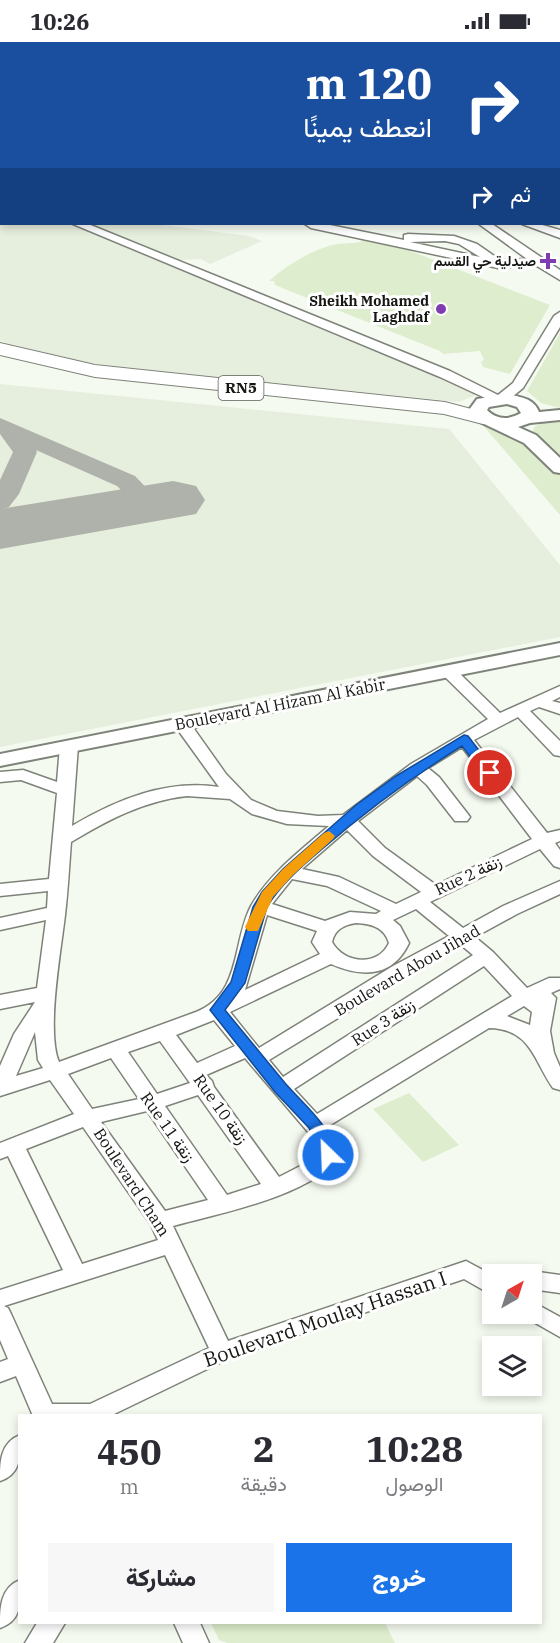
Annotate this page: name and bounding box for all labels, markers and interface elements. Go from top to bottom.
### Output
text: 10:26 [30,7,89,36]
text: 120 m [306,56,432,111]
icon: right [453,66,531,144]
text: انعطف يمينًا [303,109,432,144]
text: ثم [510,179,531,208]
icon: right [465,180,498,213]
place label: صيدلية حي القسم [434,252,536,273]
marker: صيدلية حي القسم [541,254,555,268]
place label: Sheikh Mohamed Laghdaf [309,292,431,326]
marker: Sheikh Mohamed Laghdaf [434,302,448,316]
road number: RN5 [218,376,264,400]
street label: Boulevard Al Hizam Al Kabir [173,674,387,734]
pin [464,747,515,798]
icon: arrive [473,756,506,789]
street label: Rue 2 زنقة [431,851,505,900]
street label: Boulevard Abou Jihad [331,920,484,1020]
street label: Rue 3 زنقة [348,994,419,1051]
street label: Rue 10 زنقة [189,1070,252,1148]
street label: Rue 11 زنقة [136,1088,199,1166]
position arrow [296,1123,360,1187]
street label: Boulevard Cham [90,1124,174,1240]
street label: Boulevard Moulay Hassan I [200,1264,450,1373]
north arrow [482,1264,542,1324]
map controls [482,1264,542,1396]
button: layers [482,1336,542,1396]
text: 2 [253,1425,275,1472]
text: 10:28 [366,1425,463,1472]
text: 450 [97,1428,162,1475]
text: دقيقة [241,1470,287,1497]
text: الوصول [386,1470,443,1497]
text: m [120,1473,139,1500]
button: مشاركة [48,1543,274,1612]
button: خروج [286,1543,512,1612]

